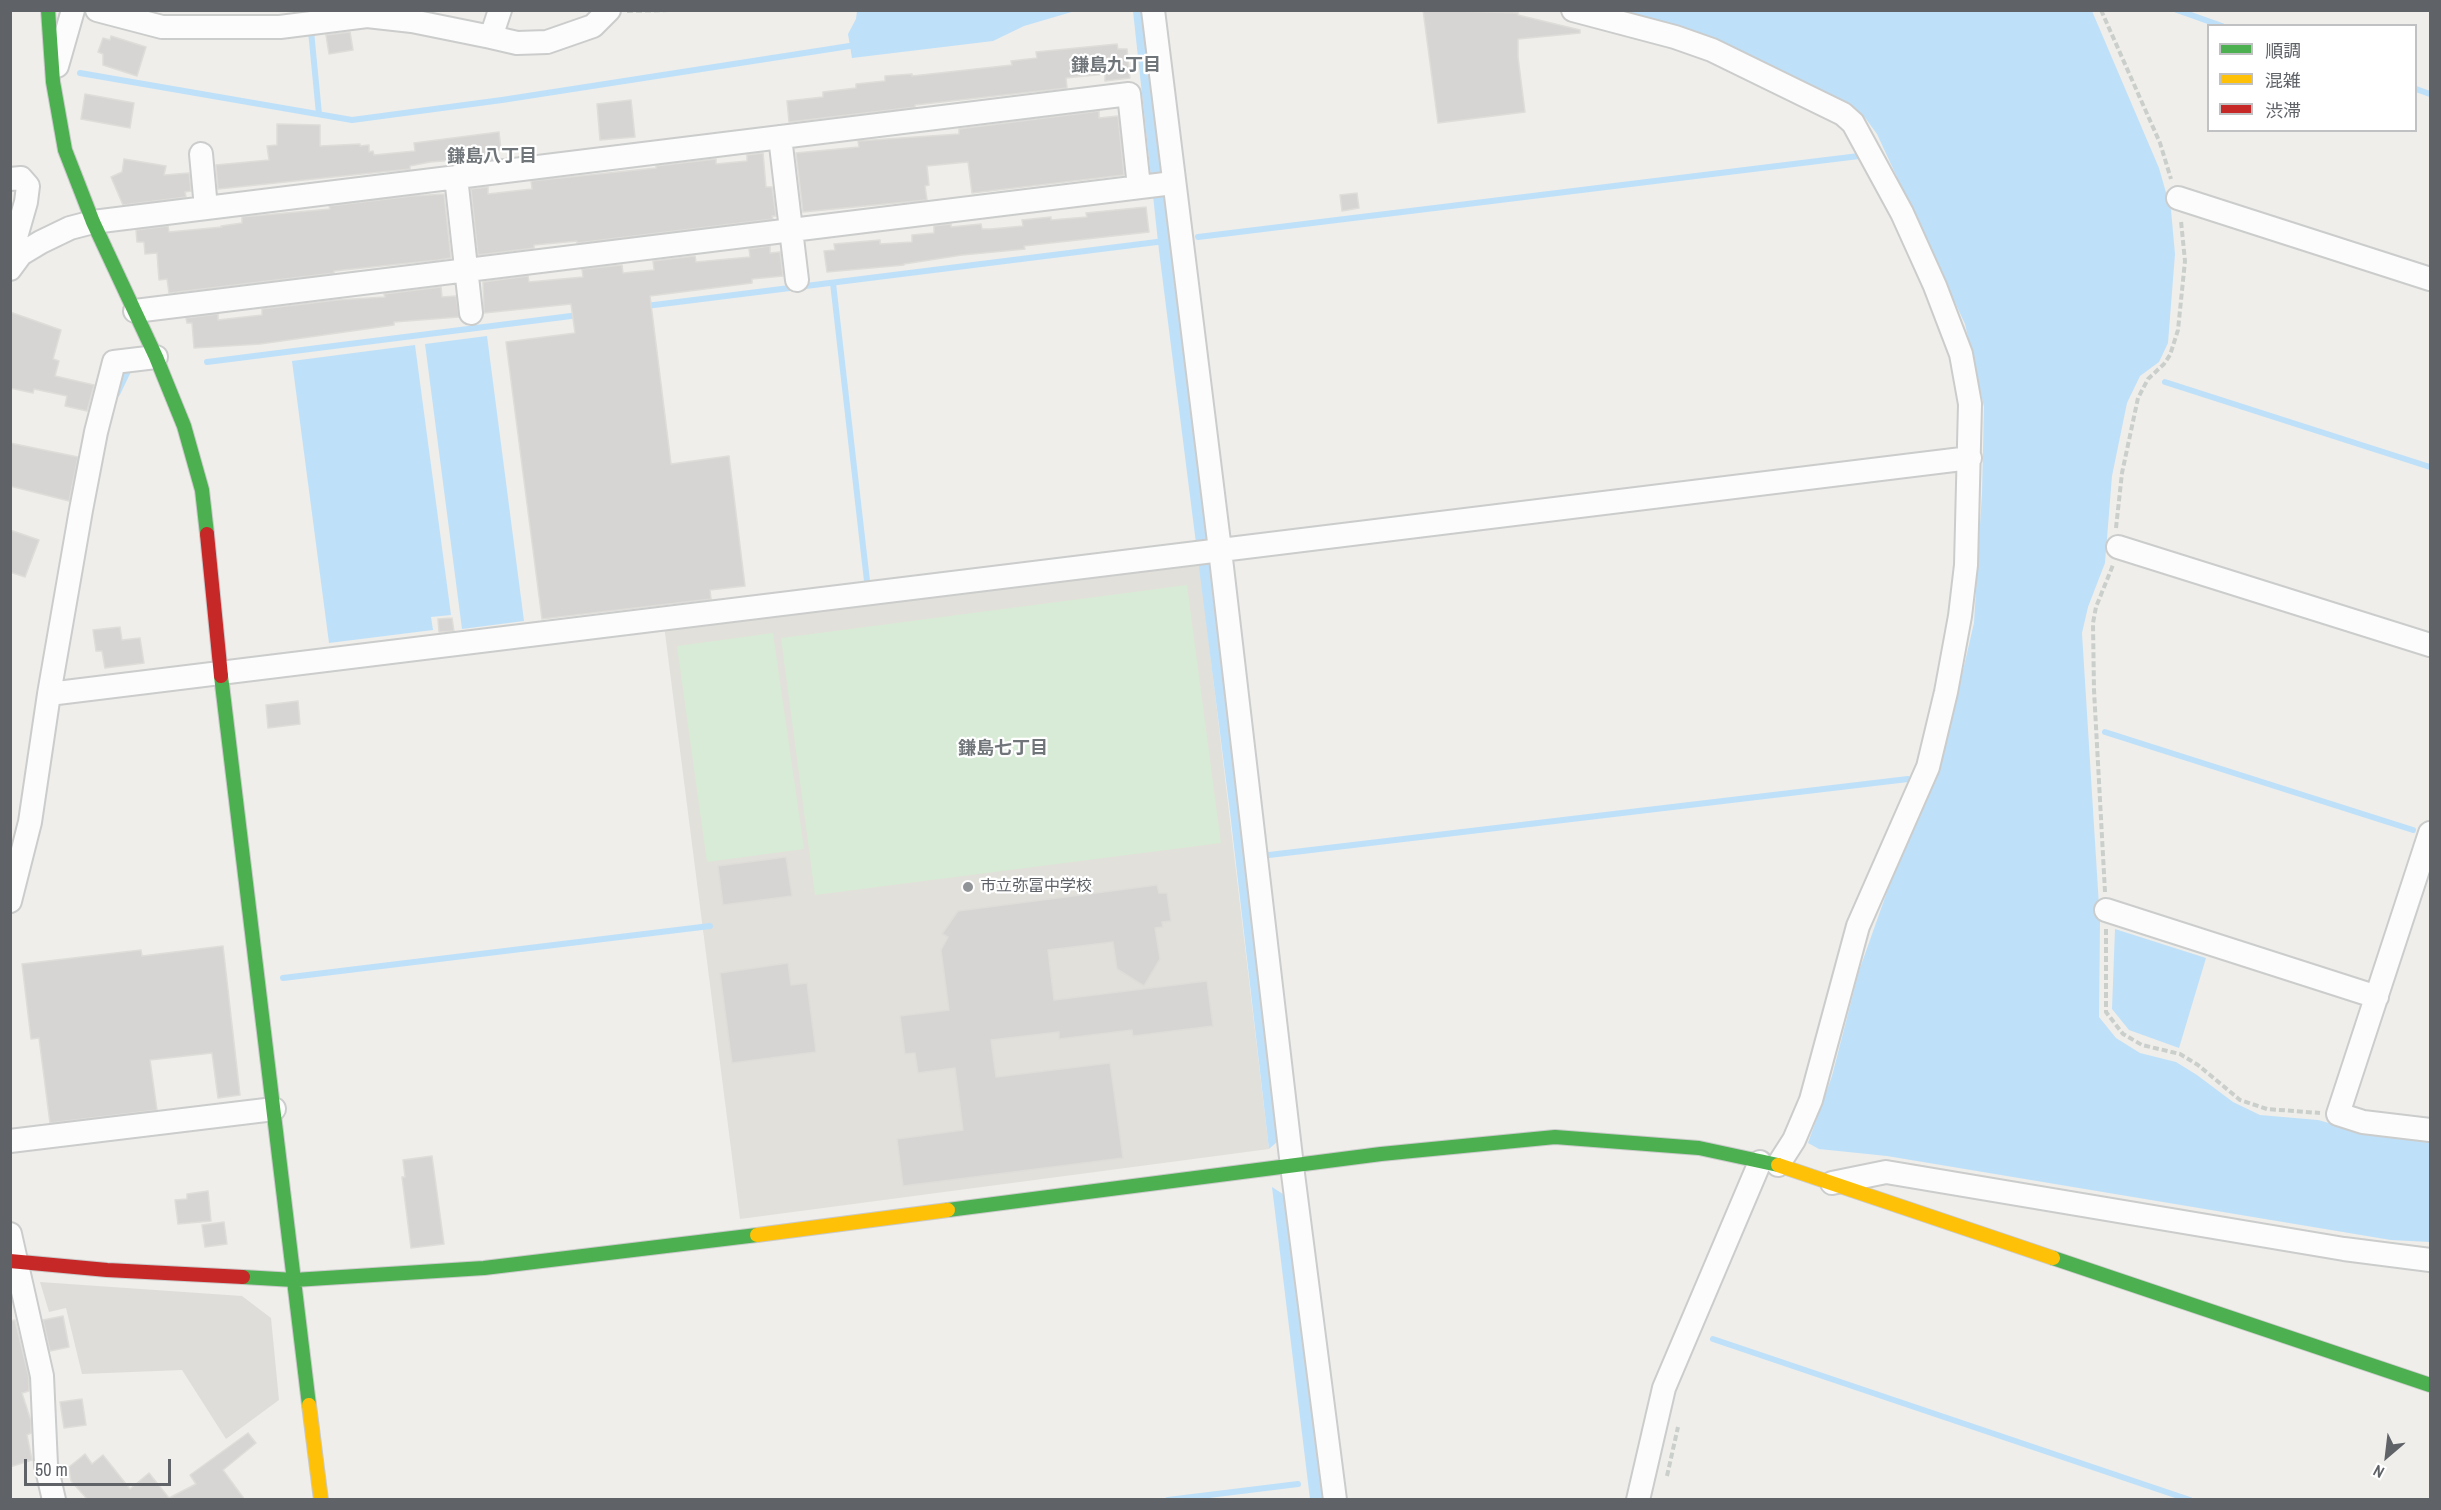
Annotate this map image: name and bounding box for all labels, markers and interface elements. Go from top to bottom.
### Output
legend [2207,24,2417,132]
text: 順調 [2265,38,2301,63]
district label: 鎌島九丁目 [1071,55,1161,77]
text: 混雑 [2265,68,2301,93]
text: 渋滞 [2265,98,2301,123]
district label: 鎌島八丁目 [447,146,537,168]
district label: 鎌島七丁目 [958,738,1048,760]
place label: 市立弥冨中学校 [980,877,1092,897]
marker: 市立弥冨中学校 [961,880,975,894]
north arrow [2357,1426,2417,1486]
scale bar [27,1447,174,1485]
text: 50 m [35,1457,68,1482]
text: N [2369,1460,2388,1484]

